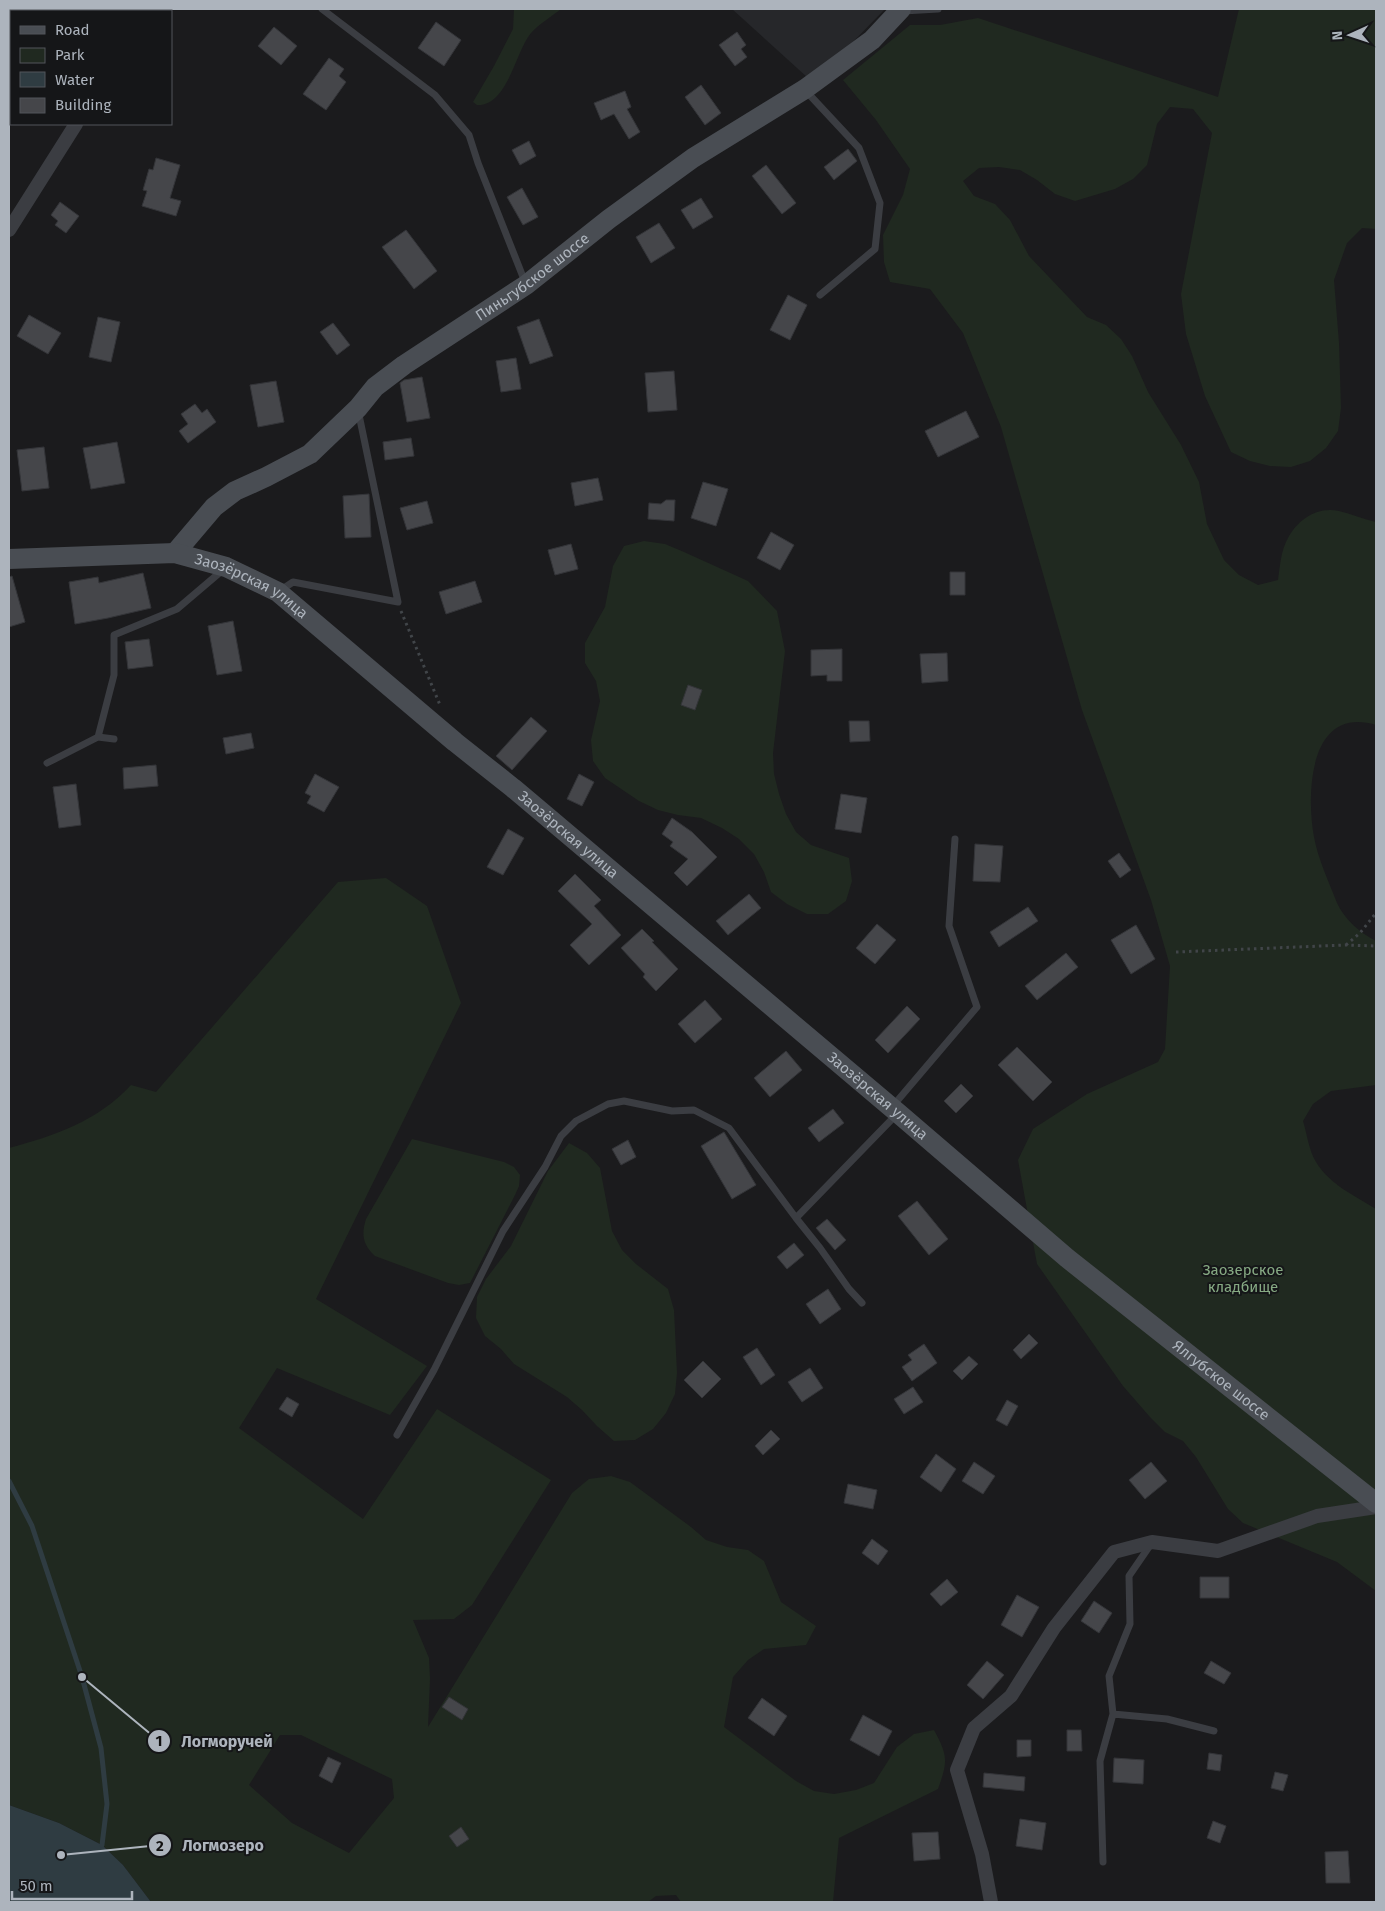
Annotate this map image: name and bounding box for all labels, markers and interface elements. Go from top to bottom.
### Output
legend [10,10,172,125]
north arrow [1325,10,1375,60]
text: Road [55,21,90,39]
text: N [1329,31,1346,41]
text: Park [55,46,85,64]
text: Water [55,71,94,89]
text: Building [55,96,111,114]
street label: Пиньгубское шоссе [472,229,593,325]
street label: Заозёрская улица [193,550,311,622]
street label: Заозёрская улица [514,787,622,882]
street label: Заозёрская улица [824,1048,931,1144]
park label: Заозерское кладбище [1203,1261,1283,1296]
street label: Ялгубское шоссе [1169,1336,1273,1424]
callout: Логморучей [147,1726,283,1757]
text: 1 [156,1732,162,1750]
text: Логморучей [181,1732,273,1751]
callout: Логмозеро [147,1830,274,1861]
text: Логмозеро [182,1836,264,1855]
text: 2 [156,1837,164,1855]
scale bar [12,1868,132,1900]
text: 50 m [20,1877,53,1895]

